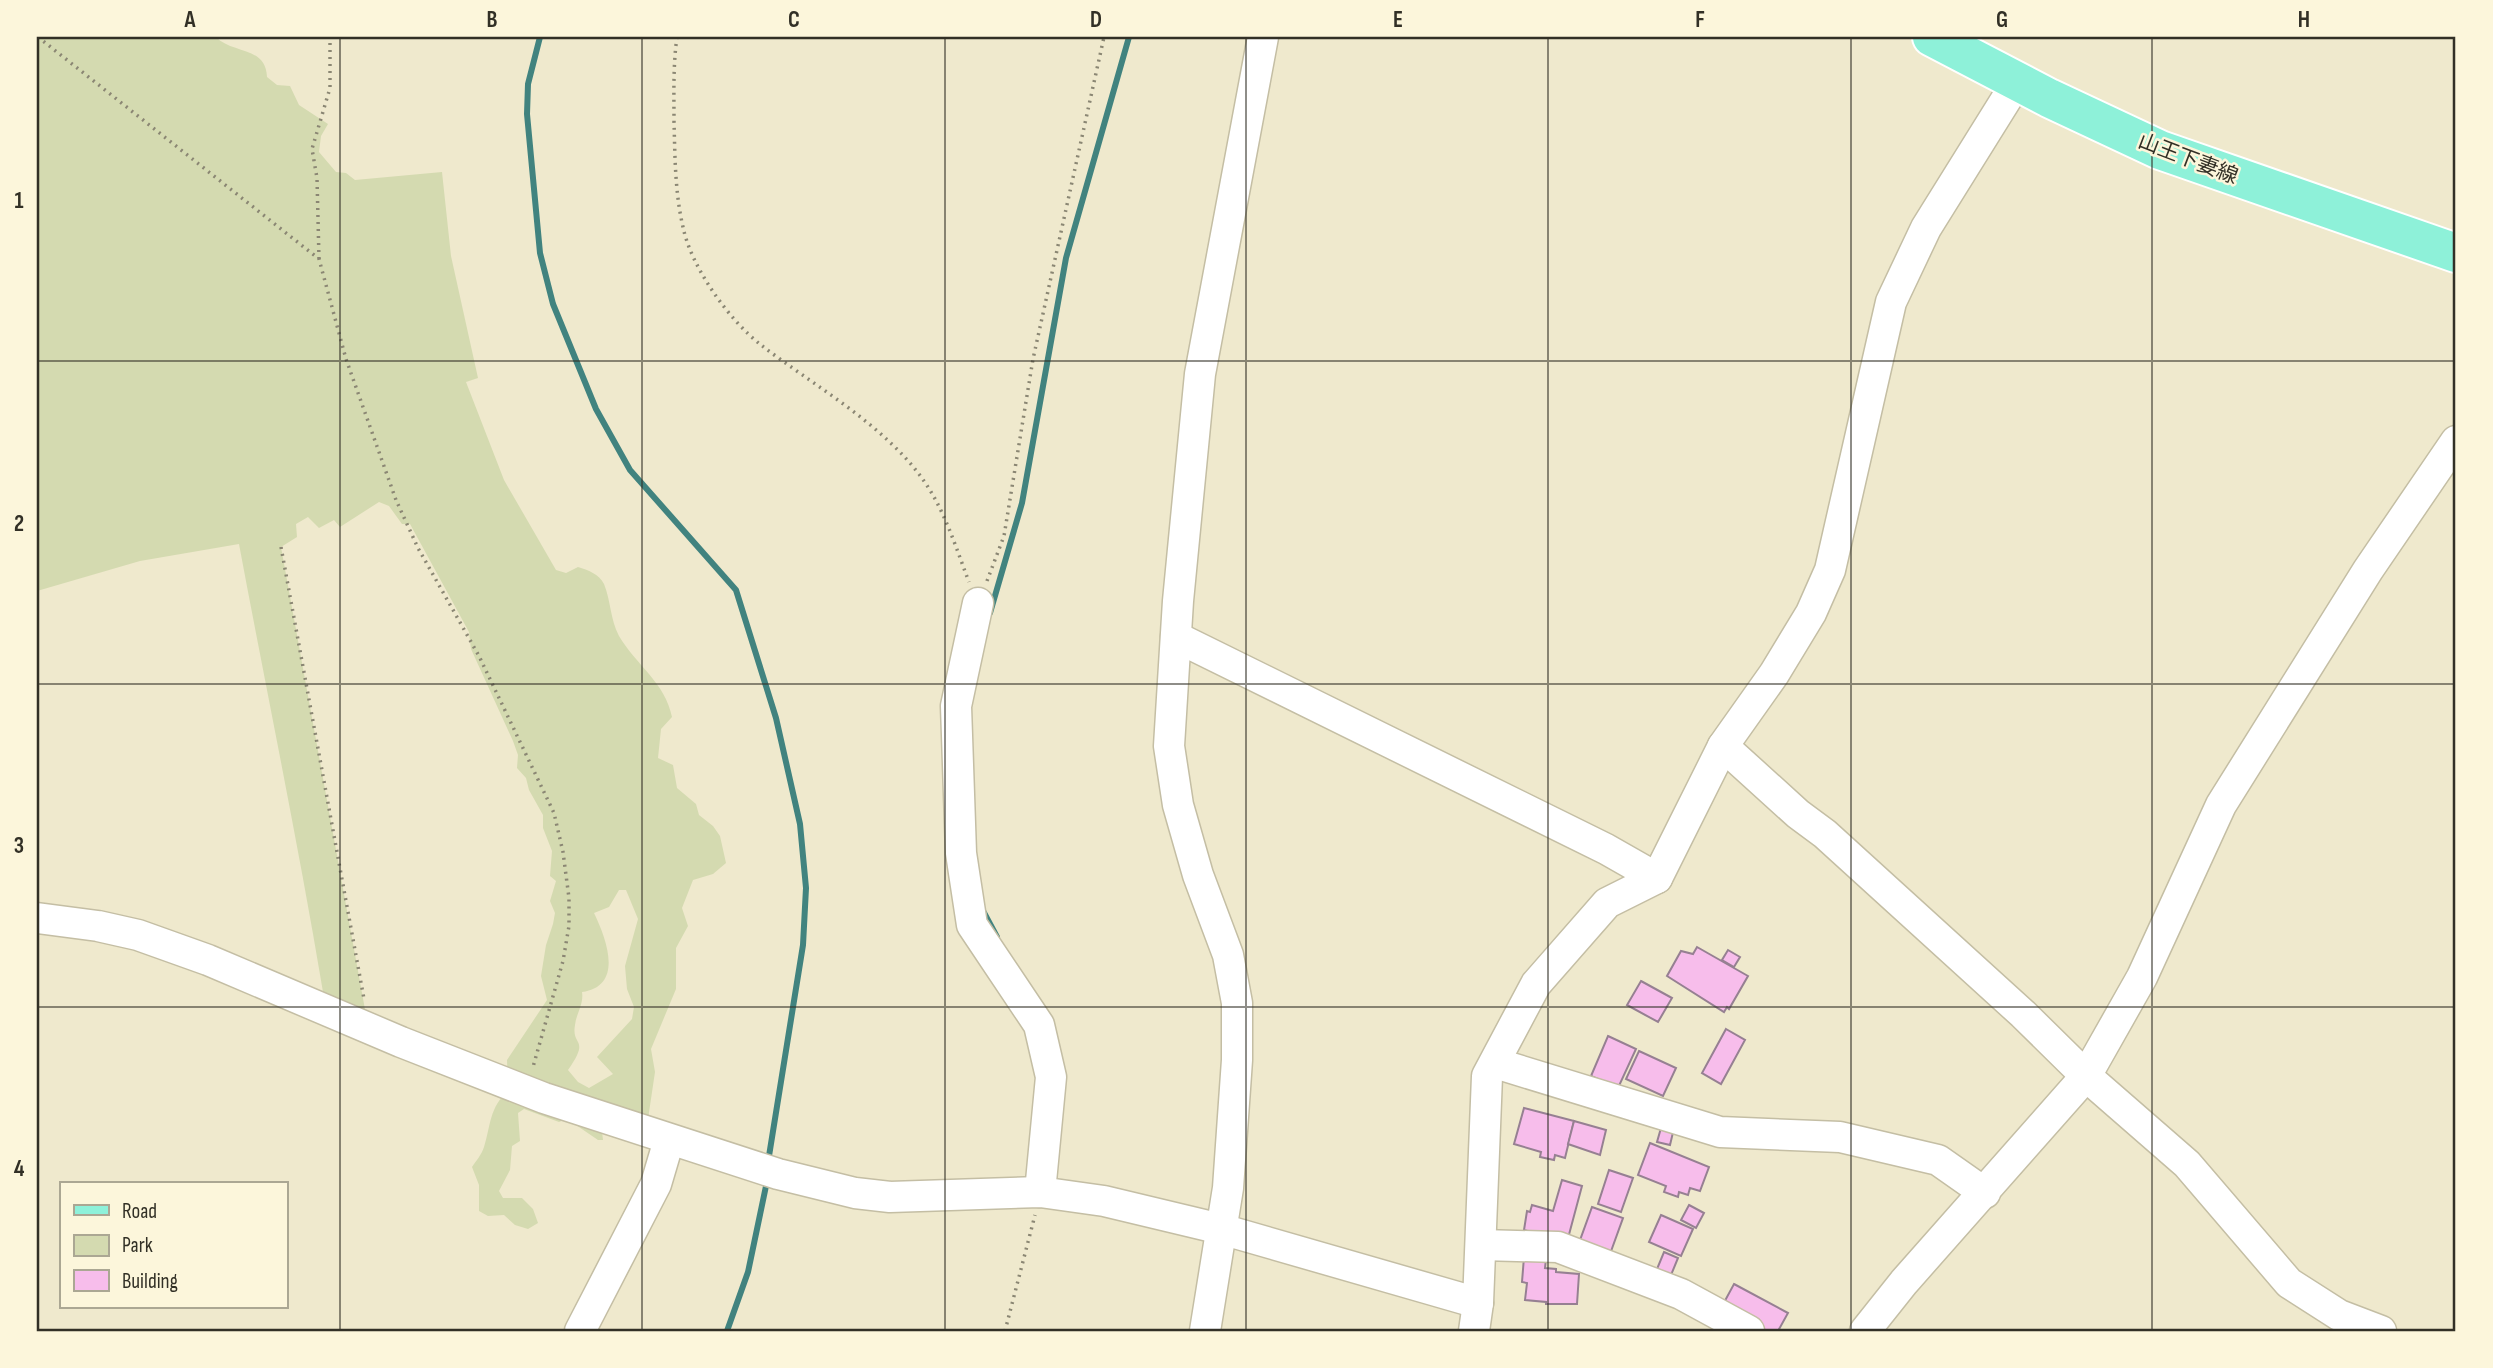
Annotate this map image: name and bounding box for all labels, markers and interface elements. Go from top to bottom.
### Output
text: A [184,6,197,34]
text: B [487,6,498,34]
text: C [788,6,800,34]
text: D [1090,6,1102,34]
text: E [1393,6,1403,34]
text: F [1695,6,1705,34]
text: G [1996,6,2008,34]
text: H [2298,6,2310,34]
street label: 山王下妻線 [2135,129,2241,189]
text: 1 [14,187,24,215]
text: 2 [14,510,24,538]
text: 3 [14,832,24,860]
text: 4 [14,1155,25,1183]
legend [60,1182,287,1308]
text: Road [122,1199,157,1224]
text: Park [122,1233,153,1258]
text: Building [122,1269,178,1294]

